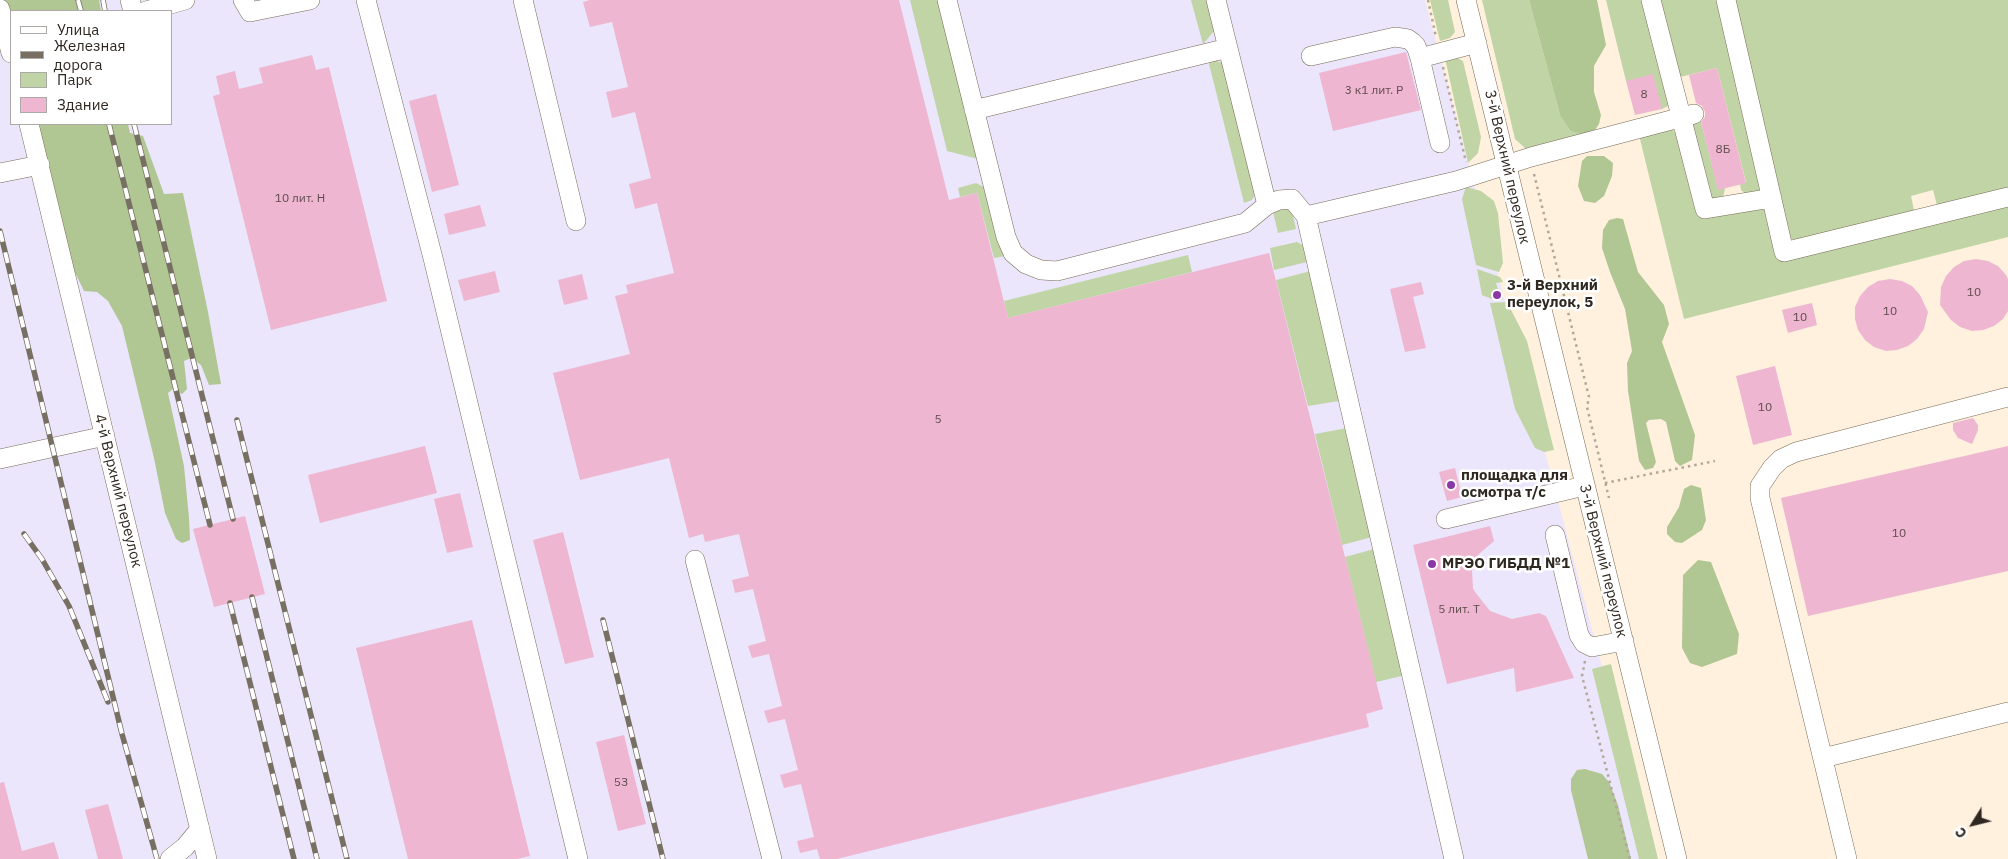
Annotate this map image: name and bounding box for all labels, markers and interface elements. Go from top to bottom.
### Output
legend [10,10,172,125]
text: Улица [57,20,99,39]
text: Железная дорога [54,36,125,74]
text: Парк [57,70,92,89]
house number: 3 к1 лит. Р [1345,84,1403,98]
street label: 3-й Верхний переулок [1481,88,1533,246]
house number: 8 [1640,88,1648,102]
text: Здание [57,95,109,114]
house number: 8Б [1716,143,1730,157]
house number: 10 лит. Н [275,192,325,206]
place label: 3-й Верхний переулок, 5 [1507,277,1598,312]
house number: 10 [1967,286,1981,300]
marker: 3-й Верхний переулок, 5 [1491,289,1503,301]
house number: 10 [1883,305,1897,319]
house number: 10 [1793,311,1807,325]
house number: 10 [1758,401,1772,415]
street label: 4-й Верхний переулок [90,412,146,570]
house number: 5 [934,413,942,427]
place label: площадка для осмотра т/с [1461,467,1568,502]
marker: площадка для осмотра т/с [1445,479,1457,491]
street label: 3-й Верхний переулок [1575,482,1631,640]
house number: 10 [1892,527,1906,541]
place label: МРЭО ГИБДД №1 [1442,555,1570,573]
marker: МРЭО ГИБДД №1 [1426,558,1438,570]
house number: 5 лит. Т [1438,603,1480,617]
house number: 5З [614,776,628,790]
north arrow [1948,799,1998,849]
text: С [1951,824,1971,842]

